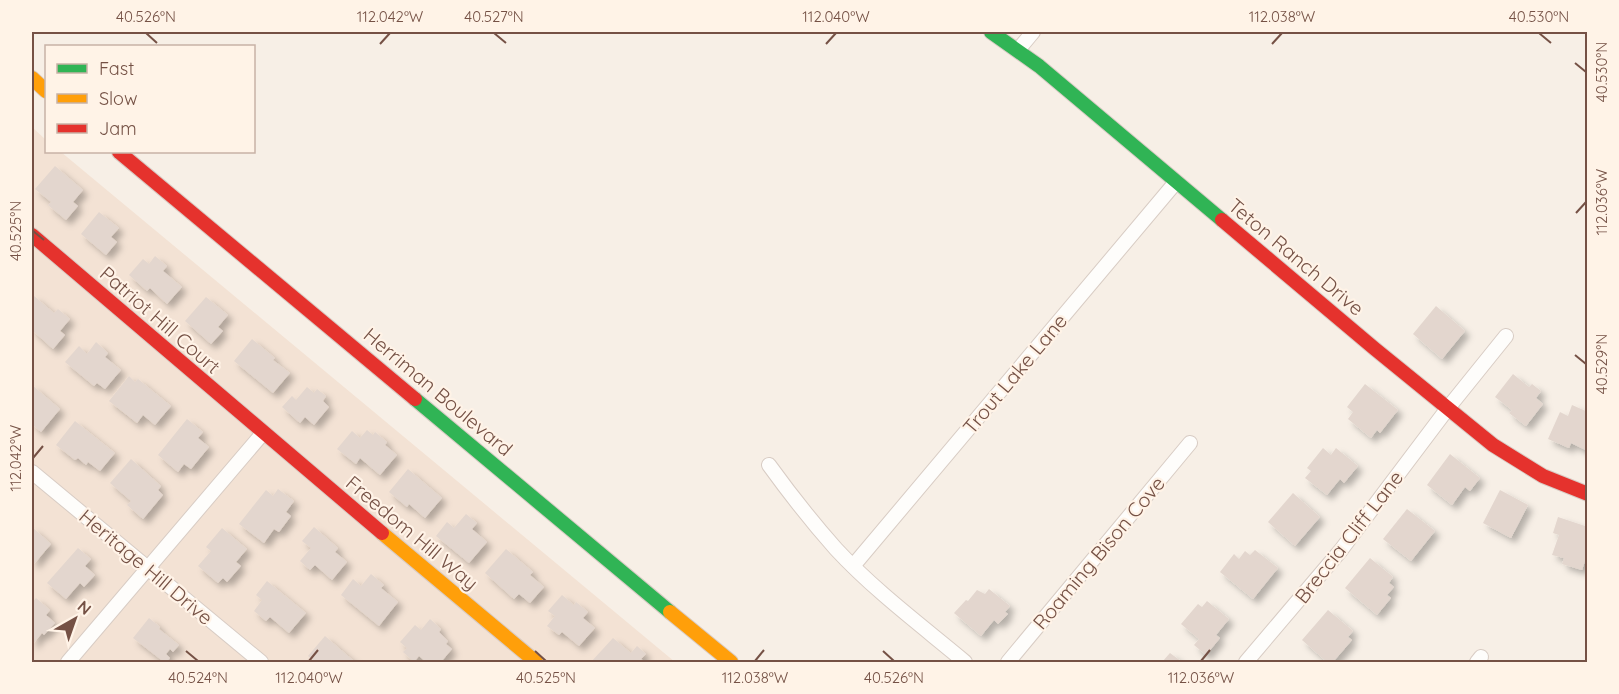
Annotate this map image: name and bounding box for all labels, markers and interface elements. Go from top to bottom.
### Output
text: 40.526°N [116,7,176,26]
text: 112.042°W [357,7,424,26]
text: 40.527°N [464,7,524,26]
text: 112.040°W [802,7,870,26]
text: 112.038°W [1249,7,1316,26]
text: 40.530°N [1509,7,1569,26]
text: 40.530°N [1592,42,1611,102]
legend [45,45,255,153]
text: Fast [99,57,134,80]
text: Slow [99,87,137,110]
text: Jam [99,117,137,140]
text: 112.036°W [1592,168,1611,235]
street label: Teton Ranch Drive [1223,193,1369,321]
text: 40.525°N [6,201,25,261]
street label: Patriot Hill Court [95,261,226,379]
street label: Trout Lake Lane [957,308,1072,439]
street label: Herriman Boulevard [359,322,518,461]
text: 40.529°N [1592,334,1611,394]
text: 112.042°W [6,424,25,491]
street label: Breccia Cliff Lane [1289,465,1408,608]
street label: Freedom Hill Way [341,470,484,595]
street label: Roaming Bison Cove [1027,471,1170,634]
street label: Heritage Hill Drive [74,503,218,630]
north arrow [45,589,105,649]
text: N [74,596,96,619]
text: 40.524°N [168,668,228,687]
text: 112.040°W [275,668,343,687]
text: 40.525°N [516,668,576,687]
text: 112.038°W [722,668,789,687]
text: 40.526°N [864,668,924,687]
text: 112.036°W [1168,668,1235,687]

